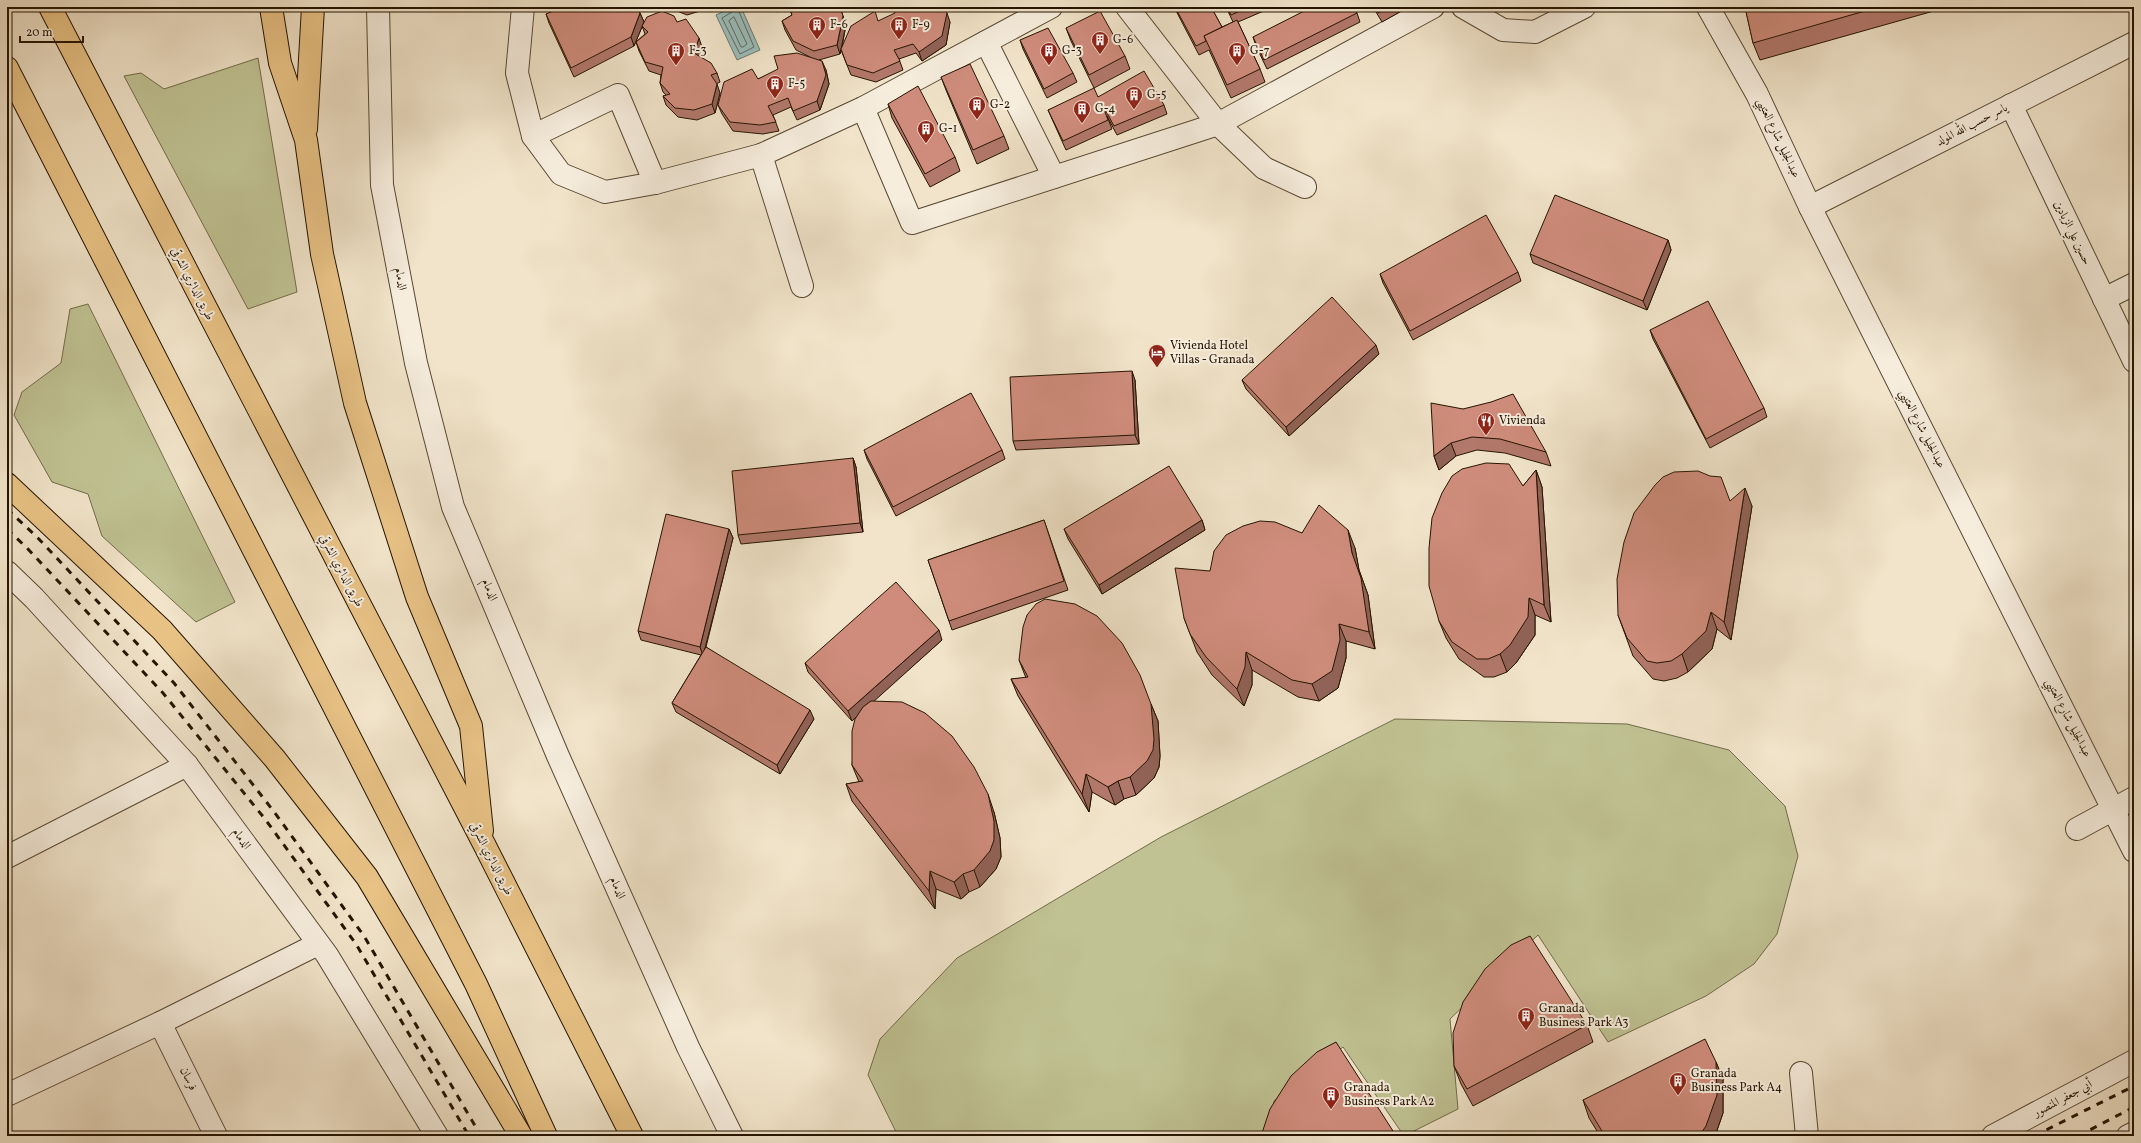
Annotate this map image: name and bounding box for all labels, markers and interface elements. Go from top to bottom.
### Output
building icon: F-6 [807,15,827,40]
building icon: F-9 [889,15,909,40]
place label: F-6 [830,17,848,33]
place label: F-9 [912,17,930,33]
scale bar [20,18,83,44]
text: 20 m [26,25,53,41]
building icon: G-6 [1090,30,1110,55]
place label: G-6 [1113,32,1133,48]
building icon: F-3 [666,41,686,66]
building icon: G-3 [1039,41,1059,66]
building icon: G-7 [1227,41,1247,66]
place label: F-3 [689,43,707,59]
place label: G-3 [1062,43,1082,59]
place label: G-7 [1250,43,1270,59]
building icon: F-5 [765,74,785,99]
place label: F-5 [788,76,805,92]
building icon: G-5 [1124,85,1144,110]
place label: G-5 [1147,87,1167,103]
building icon: G-2 [967,95,987,120]
street label: عبدالجليل شارع العتيبي [1750,95,1804,182]
place label: G-2 [990,97,1010,113]
street label: ياسر حسب الله المولد [1932,97,2011,150]
building icon: G-4 [1072,99,1092,124]
place label: G-4 [1095,101,1115,117]
building icon: G-1 [916,119,936,144]
place label: G-1 [939,121,957,137]
street label: حسين علي الزبادين [2047,198,2095,269]
street label: طريق الدائري الشرقي [166,245,217,324]
street label: الدمام [388,266,410,293]
place label: Vivienda Hotel Villas - Granada [1170,338,1255,368]
hotel icon: Vivienda Hotel Villas - Granada [1147,343,1167,368]
street label: عبدالجليل شارع العتيبي [1892,387,1949,473]
restaurant icon: Vivienda [1476,411,1496,436]
place label: Vivienda [1499,413,1546,429]
street label: طريق الدائري الشرقي [314,532,367,611]
street label: الدمام [475,576,501,605]
street label: عبدالجليل شارع العتيبي [2038,676,2095,762]
street label: طريق الدائري الشرقي [465,820,516,899]
street label: الدمام [226,825,254,854]
street label: الدمام [603,874,629,903]
place label: Granada Business Park A3 [1539,1001,1628,1031]
building icon: Granada Business Park A3 [1516,1006,1536,1031]
street label: فرسان [176,1065,200,1093]
place label: Granada Business Park A4 [1691,1066,1782,1096]
building icon: Granada Business Park A4 [1668,1071,1688,1096]
street label: أبي جعفر المنصور [2029,1076,2096,1123]
place label: Granada Business Park A2 [1344,1080,1434,1110]
building icon: Granada Business Park A2 [1321,1085,1341,1110]

